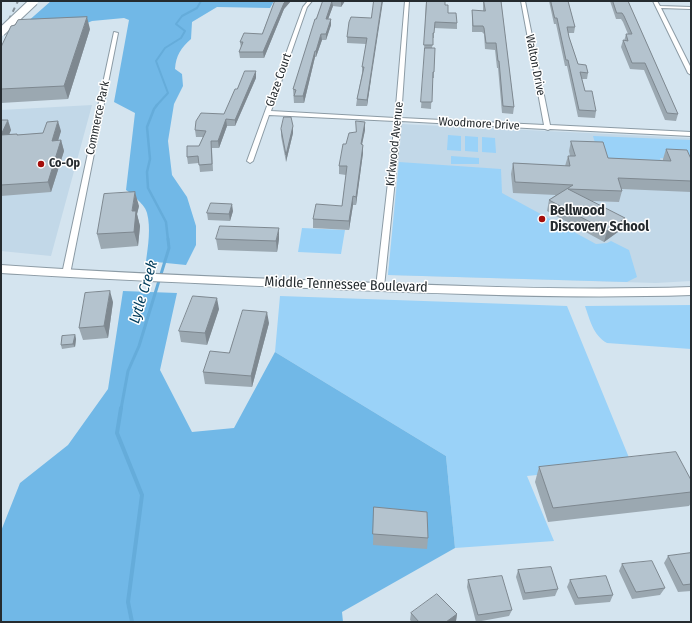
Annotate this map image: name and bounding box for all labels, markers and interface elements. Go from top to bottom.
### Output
street label: Walton Drive [522,33,548,97]
street label: Glaze Court [263,51,295,109]
street label: Commerce Park [83,80,113,156]
street label: Kirkwood Avenue [383,101,407,187]
street label: Woodmore Drive [438,115,520,133]
place label: Co-Op [49,157,80,171]
marker: Co-Op [36,159,46,169]
place label: Bellwood Discovery School [550,203,649,236]
marker: Bellwood Discovery School [537,214,547,224]
water label: Lytle Creek [126,258,162,326]
street label: Middle Tennessee Boulevard [264,274,428,296]

